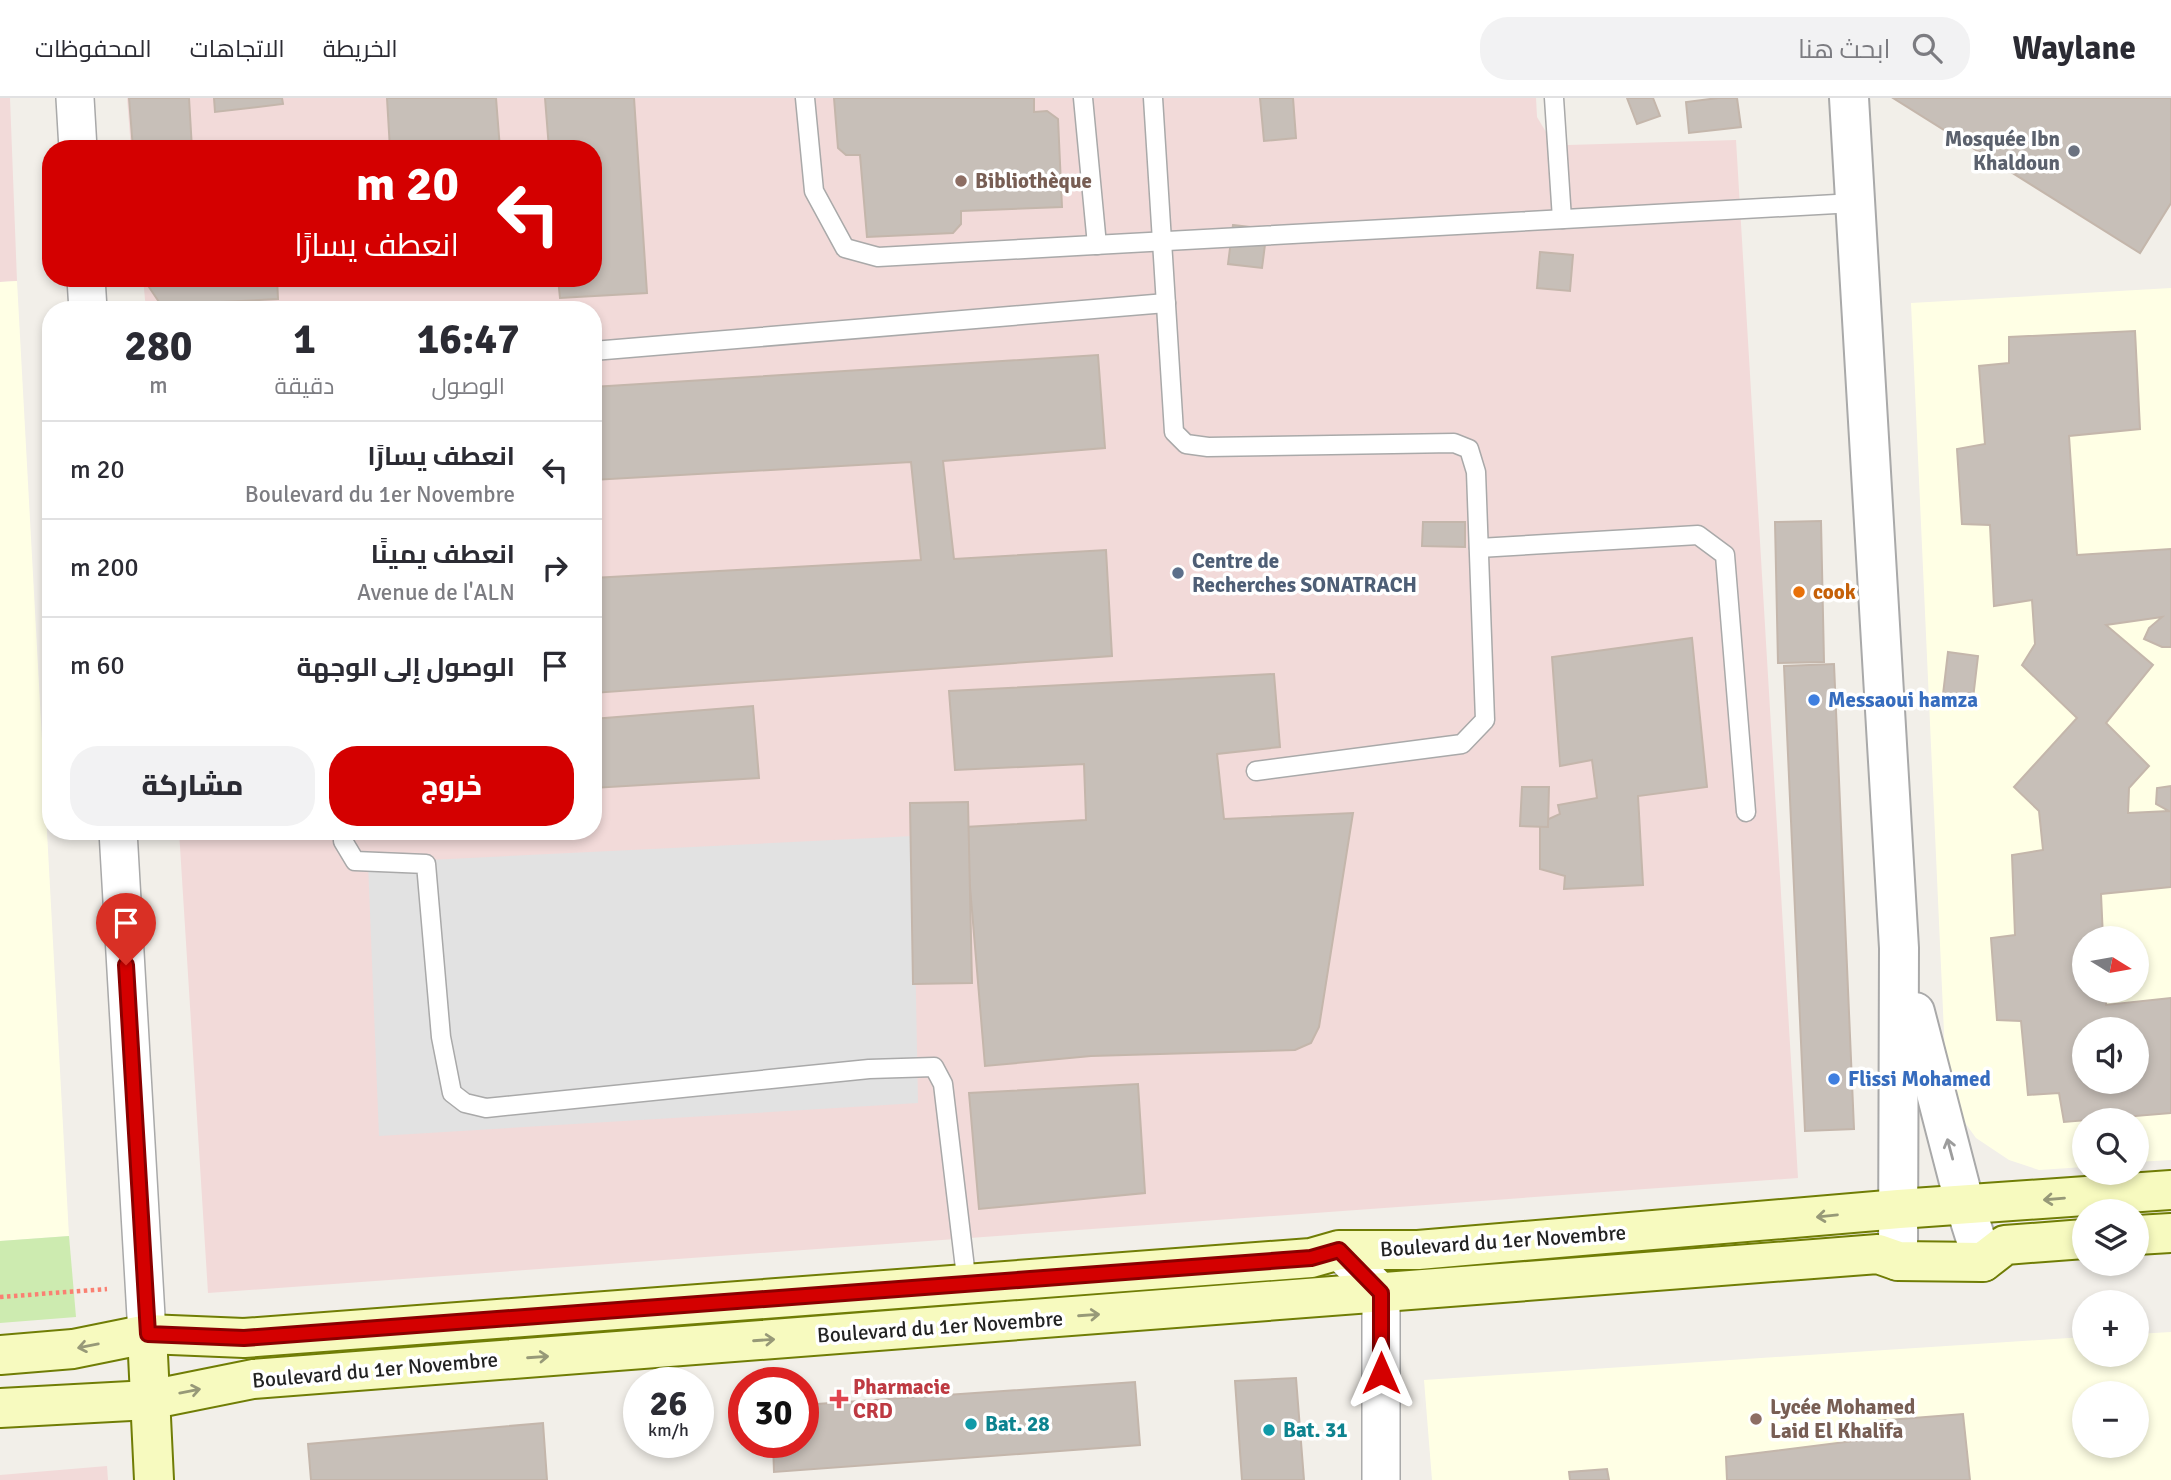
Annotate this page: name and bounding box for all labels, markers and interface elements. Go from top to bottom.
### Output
search box [1480,17,1970,80]
text: Waylane [2012,28,2136,69]
icon: search [1908,29,1946,67]
text: المحفوظات [35,34,152,64]
text: الاتجاهات [190,34,285,64]
text: الخريطة [323,34,398,64]
text: ابحث هنا [1798,34,1890,66]
place label: Mosquée Ibn Khaldoun [1945,126,2060,176]
marker: Mosquée Ibn Khaldoun [2066,143,2082,159]
text: 20 m [356,154,459,214]
icon: left [483,168,574,259]
place label: Bibliothèque [975,168,1092,194]
marker: Bibliothèque [953,173,969,189]
text: انعطف يسارًا [294,226,459,265]
text: 1 [293,314,316,365]
text: 16:47 [417,314,520,365]
text: 280 [124,321,192,372]
text: m [149,371,167,400]
text: دقيقة [275,372,334,401]
text: الوصول [432,372,505,401]
text: انعطف يسارًا [367,441,515,473]
icon: left [536,451,574,489]
text: 20 m [70,454,125,486]
text: Boulevard du 1er Novembre [245,480,515,509]
text: انعطف يمينًا [371,539,515,571]
place label: Centre de Recherches SONATRACH [1192,548,1417,598]
icon: right [536,549,574,587]
text: 200 m [70,552,139,584]
marker: Centre de Recherches SONATRACH [1170,565,1186,581]
text: Avenue de l'ALN [357,578,515,607]
place label: cook [1813,579,1856,605]
marker: cook [1791,584,1807,600]
icon: arrive [536,647,574,685]
text: 60 m [70,650,125,682]
text: الوصول إلى الوجهة [296,652,515,684]
place label: Messaoui hamza [1828,687,1978,713]
marker: Messaoui hamza [1806,692,1822,708]
button: مشاركة [70,746,315,826]
button: خروج [329,746,574,826]
pin [96,893,156,965]
icon: arrive [107,904,145,942]
north arrow [2072,926,2149,1003]
map controls [2072,926,2149,1458]
button: sound [2072,1017,2149,1094]
place label: Flissi Mohamed [1848,1066,1991,1092]
marker: Flissi Mohamed [1826,1071,1842,1087]
button: search [2072,1108,2149,1185]
one-way arrow [1943,1139,1956,1161]
one-way arrow [2043,1193,2066,1206]
button: layers [2072,1199,2149,1276]
one-way arrow [1816,1210,1839,1223]
street label: Boulevard du 1er Novembre [1379,1219,1627,1263]
button: + [2072,1290,2149,1367]
street label: Boulevard du 1er Novembre [816,1305,1064,1349]
one-way arrow [1077,1308,1100,1321]
one-way arrow [753,1333,775,1346]
position arrow [1344,1336,1418,1410]
one-way arrow [77,1340,100,1353]
street label: Boulevard du 1er Novembre [251,1346,499,1394]
one-way arrow [526,1350,548,1363]
speed limit sign: 30 [728,1367,819,1458]
place label: Pharmacie CRD [853,1374,950,1424]
button: − [2072,1381,2149,1458]
text: 26 [650,1382,687,1425]
one-way arrow [178,1384,201,1398]
marker: Pharmacie CRD [831,1391,847,1407]
place label: Lycée Mohamed Laid El Khalifa [1770,1394,1915,1444]
place label: Bat. 28 [985,1411,1050,1437]
marker: Lycée Mohamed Laid El Khalifa [1748,1411,1764,1427]
marker: Bat. 28 [963,1416,979,1432]
place label: Bat. 31 [1283,1417,1348,1443]
text: km/h [648,1419,689,1441]
marker: Bat. 31 [1261,1422,1277,1438]

